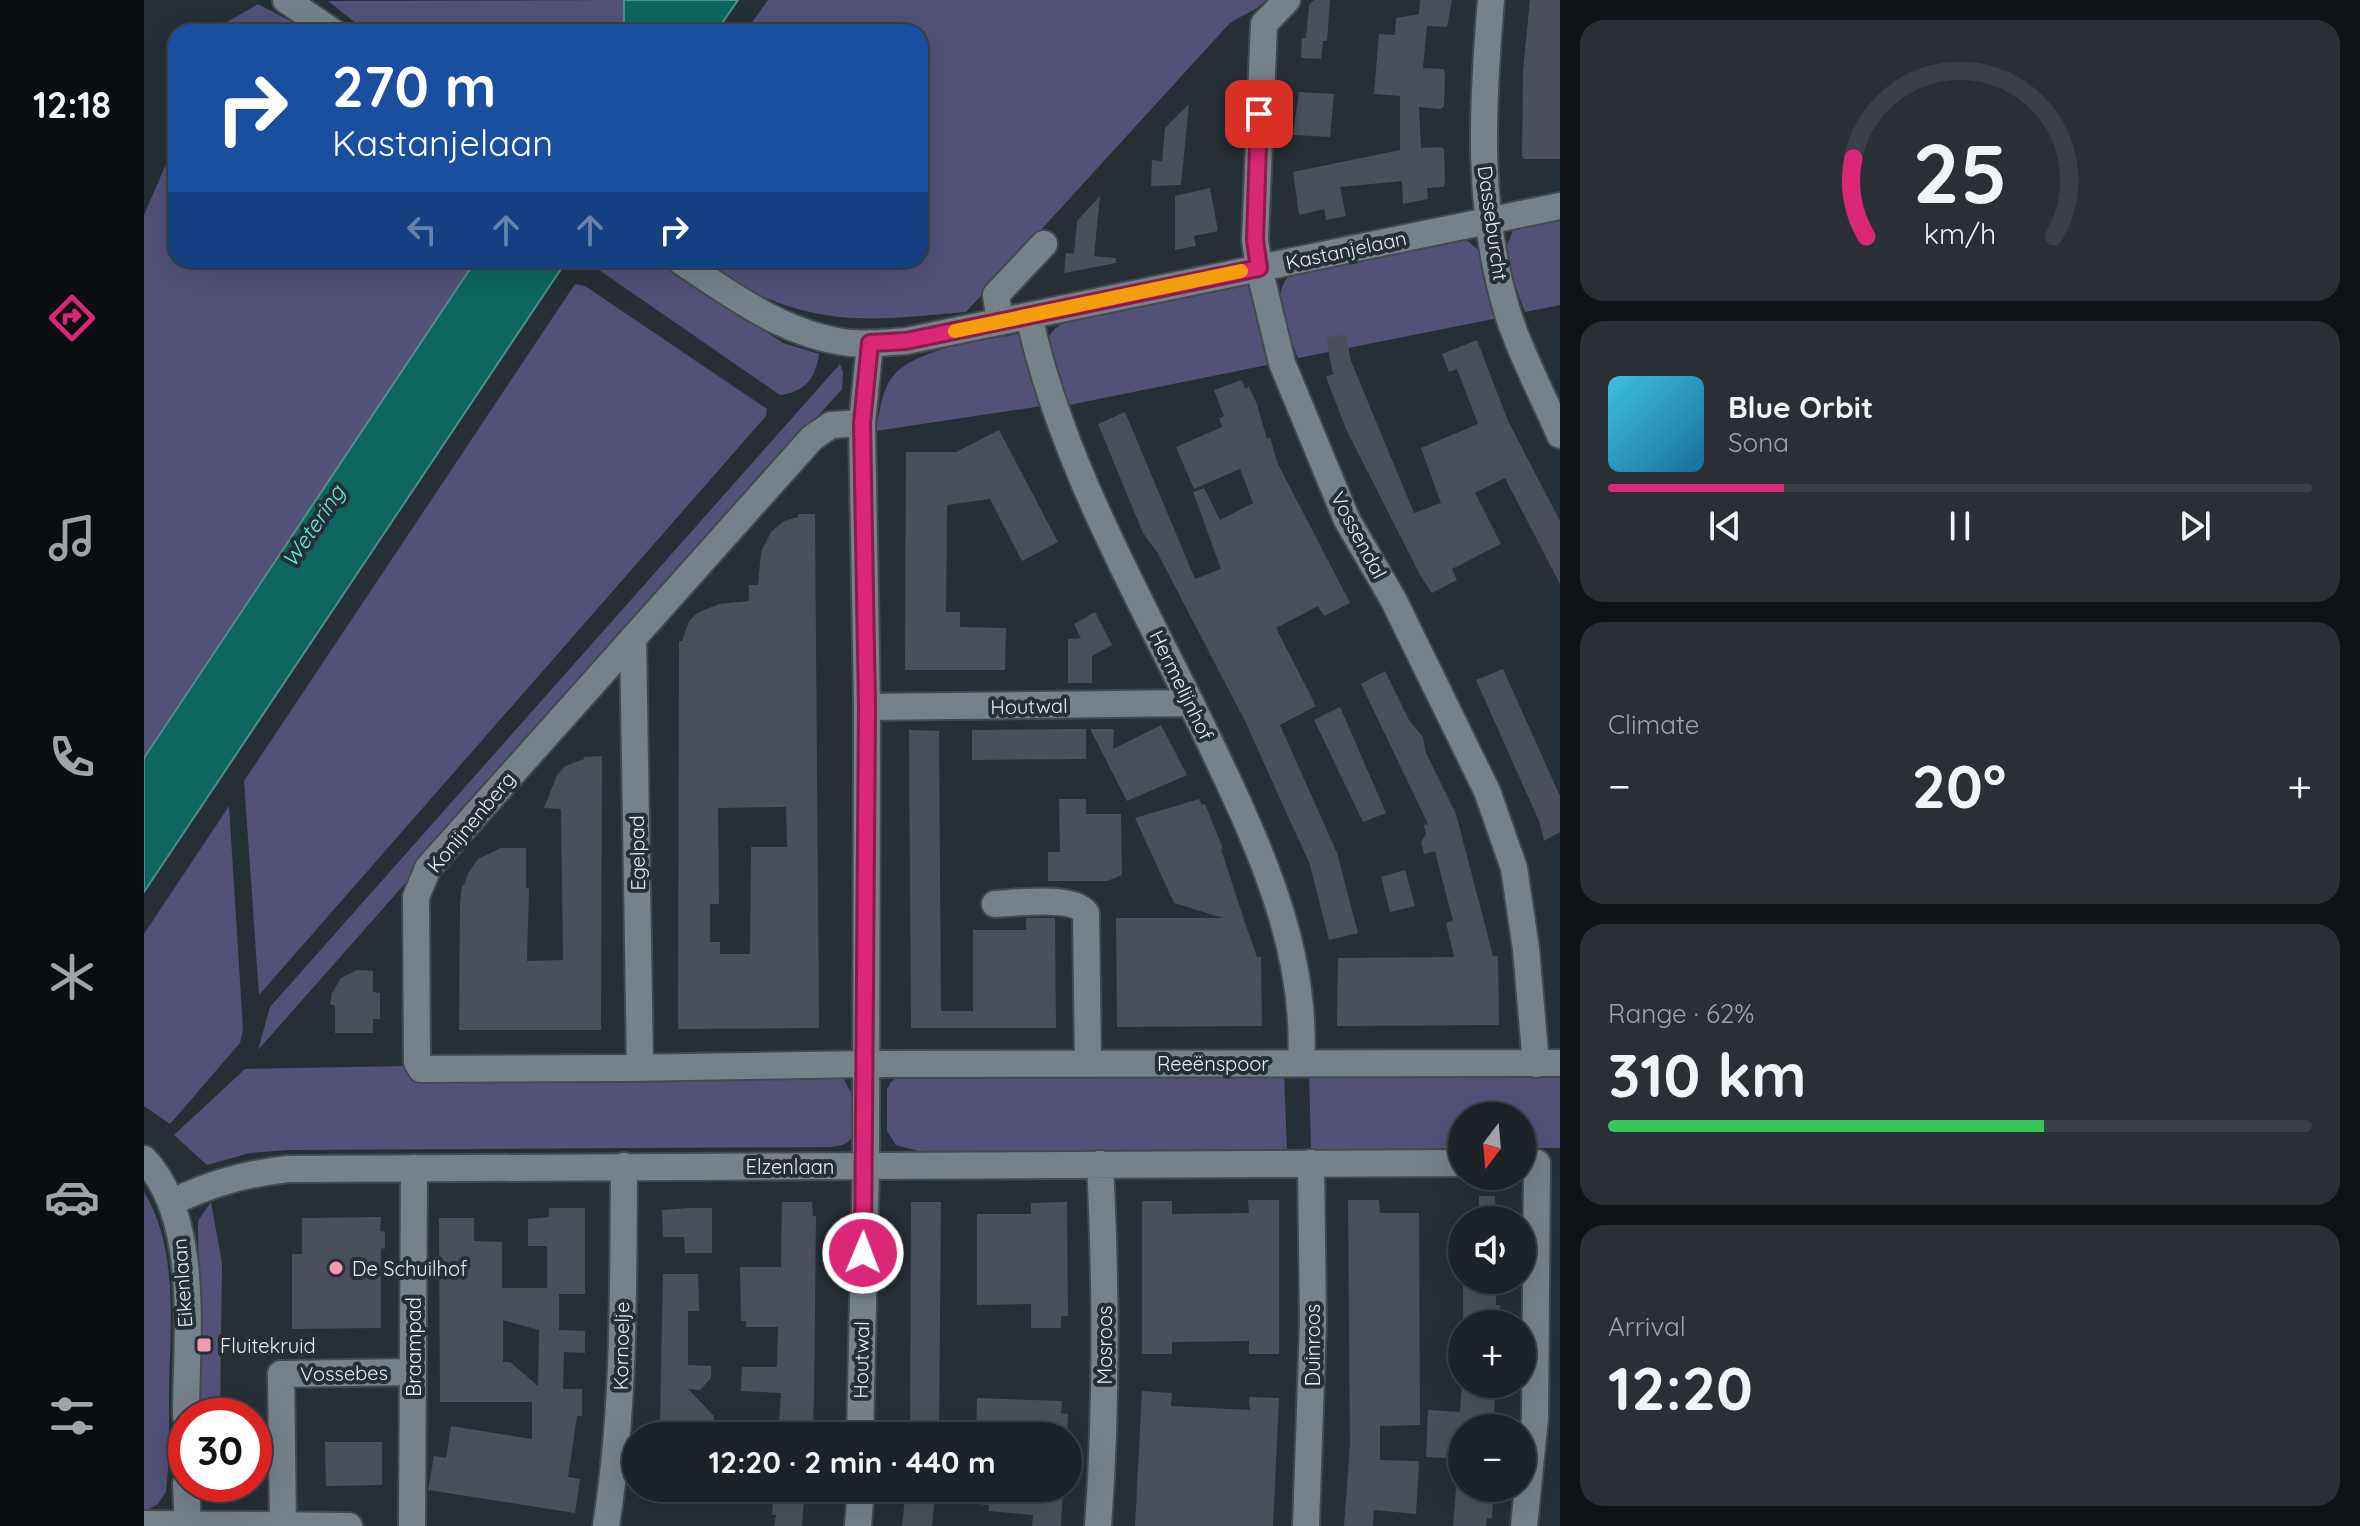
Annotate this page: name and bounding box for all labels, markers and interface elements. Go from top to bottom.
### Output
text: 270 m [332,51,496,121]
icon: right [200,56,304,160]
pin [1225,80,1293,148]
text: 12:18 [33,82,111,127]
icon: arrive [1237,92,1281,136]
text: 25 [1912,119,2008,223]
text: Kastanjelaan [332,120,553,165]
street label: Dasseburcht [1473,164,1513,282]
icon: left [400,208,444,252]
icon: ahead [484,208,528,252]
icon: ahead [568,208,612,252]
icon: right [652,208,696,252]
text: km/h [1924,215,1996,251]
street label: Kastanjelaan [1283,225,1409,275]
icon: directions [44,290,100,346]
text: Blue Orbit [1728,388,1873,426]
text: Sona [1728,426,1789,459]
water label: Wetering [275,479,351,572]
street label: Vossendal [1326,487,1392,583]
icon: previous [1703,504,1747,548]
icon: pause [1938,504,1982,548]
icon: next [2173,504,2217,548]
icon: music [44,510,100,566]
street label: Hermelijnhof [1145,626,1219,744]
street label: Houtwal [990,693,1068,719]
text: Climate [1608,708,1699,741]
icon: phone [44,729,100,785]
text: 20° [1912,748,2006,823]
text: − [1608,758,1631,813]
text: + [2287,758,2312,813]
street label: Konijnenberg [422,766,520,878]
street label: Egelpad [624,815,650,891]
icon: climate [44,949,100,1005]
text: Range · 62% [1608,997,1755,1030]
text: 310 km [1608,1037,1807,1112]
street label: Reeënspoor [1157,1051,1269,1076]
north arrow [1448,1102,1536,1190]
map controls [1448,1102,1536,1502]
street label: Elzenlaan [746,1154,834,1179]
icon: car [44,1169,100,1225]
button: sound [1448,1206,1536,1294]
position arrow [821,1211,905,1295]
street label: Eikenlaan [166,1238,198,1328]
place label: De Schuilhof [352,1256,467,1281]
marker: De Schuilhof [327,1259,345,1277]
street label: Braampad [401,1297,426,1397]
street label: Kornoelje [608,1301,634,1391]
street label: Duinroos [1300,1304,1325,1386]
street label: Mosroos [1092,1306,1117,1384]
button: + [1448,1310,1536,1398]
text: Arrival [1608,1310,1686,1343]
street label: Houtwal [848,1321,874,1399]
place label: Fluitekruid [220,1333,316,1358]
marker: Fluitekruid [195,1336,213,1354]
text: 12:20 [1608,1350,1753,1425]
street label: Vossebes [300,1360,388,1386]
icon: filters [44,1388,100,1444]
speed limit sign: 30 [168,1398,272,1502]
button: − [1448,1414,1536,1502]
text: 12:20 · 2 min · 440 m [708,1443,996,1481]

